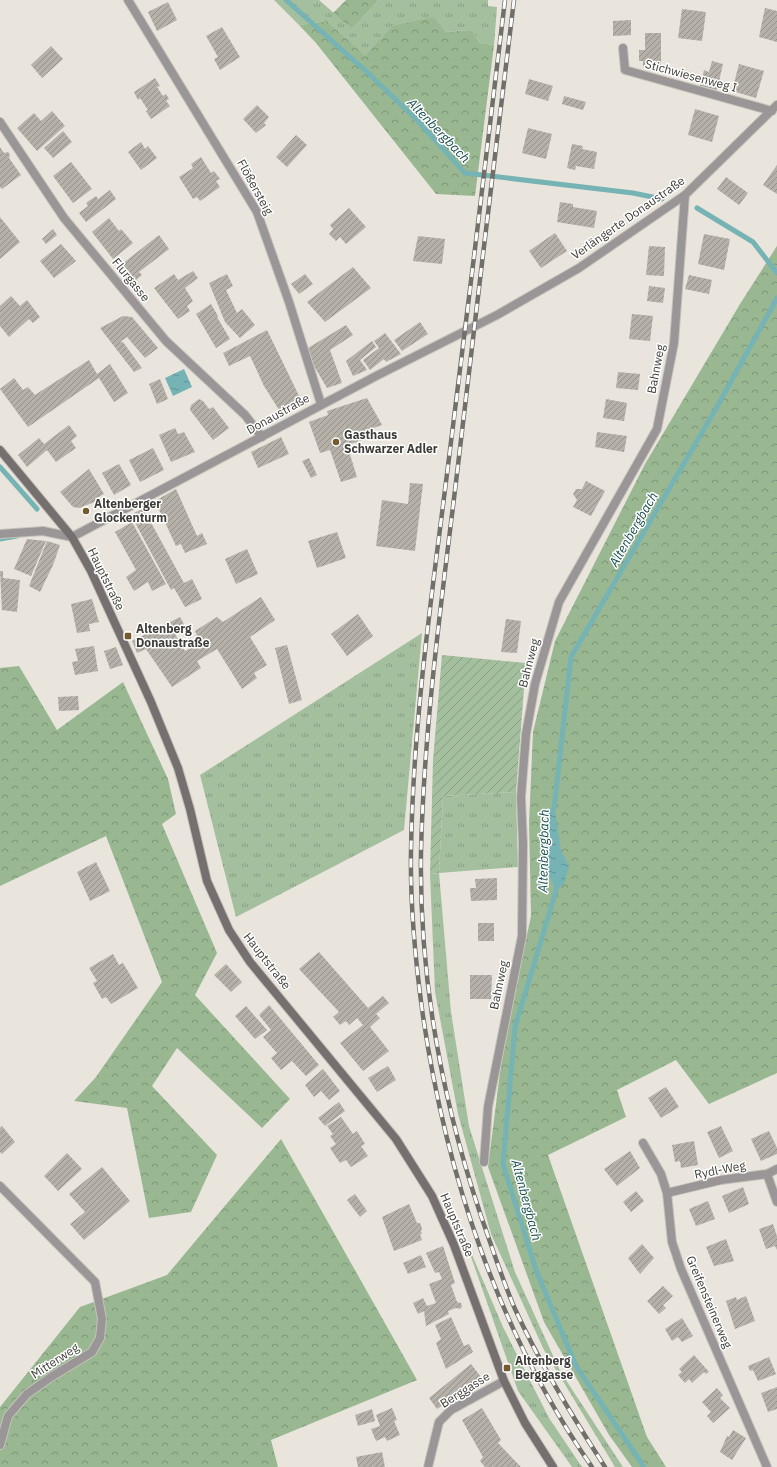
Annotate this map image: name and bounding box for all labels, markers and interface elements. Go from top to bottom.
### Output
street label: Stichwiesenweg I [643,56,739,95]
water label: Altenbergbach [403,94,474,166]
street label: Flößersteig [234,156,277,218]
street label: Verlängerte Donaustraße [568,172,688,262]
street label: Flurgasse [109,255,154,305]
street label: Bahnweg [643,342,668,395]
street label: Donaustraße [244,390,312,437]
place label: Gasthaus Schwarzer Adler [344,427,438,456]
marker: Gasthaus Schwarzer Adler [331,437,341,447]
water label: Altenbergbach [605,489,662,570]
place label: Altenberger Glockenturm [94,496,167,525]
marker: Altenberger Glockenturm [81,506,91,516]
street label: Hauptstraße [85,545,128,613]
place label: Altenberg Donaustraße [136,621,210,650]
marker: Altenberg Donaustraße [123,631,133,641]
street label: Bahnweg [515,636,542,689]
water label: Altenbergbach [534,809,553,894]
street label: Hauptstraße [241,929,294,992]
street label: Bahnweg [486,958,511,1011]
water label: Altenbergbach [507,1157,546,1243]
street label: Rydl-Weg [693,1157,747,1182]
street label: Hauptstraße [437,1191,478,1259]
street label: Greifensteinerweg [683,1253,736,1351]
street label: Mitterweg [28,1339,82,1382]
place label: Altenberg Berggasse [515,1353,574,1382]
marker: Altenberg Berggasse [502,1363,512,1373]
street label: Berggasse [437,1368,493,1411]

